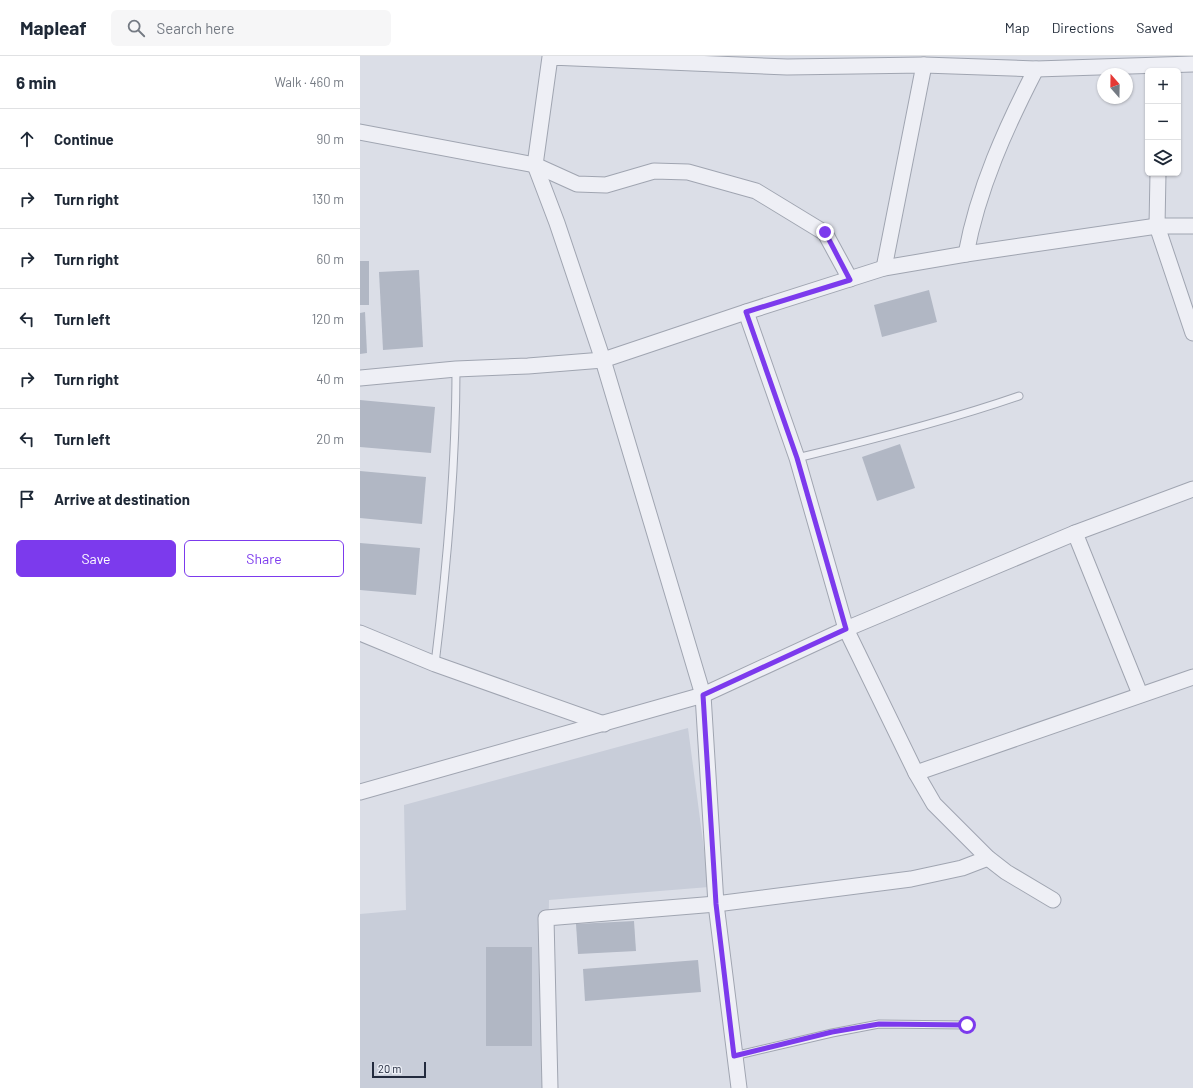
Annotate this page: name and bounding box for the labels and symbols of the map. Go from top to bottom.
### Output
north arrow [1097,68,1133,104]
route end [816,223,834,241]
route start [958,1016,976,1034]
scale bar [372,1060,426,1079]

